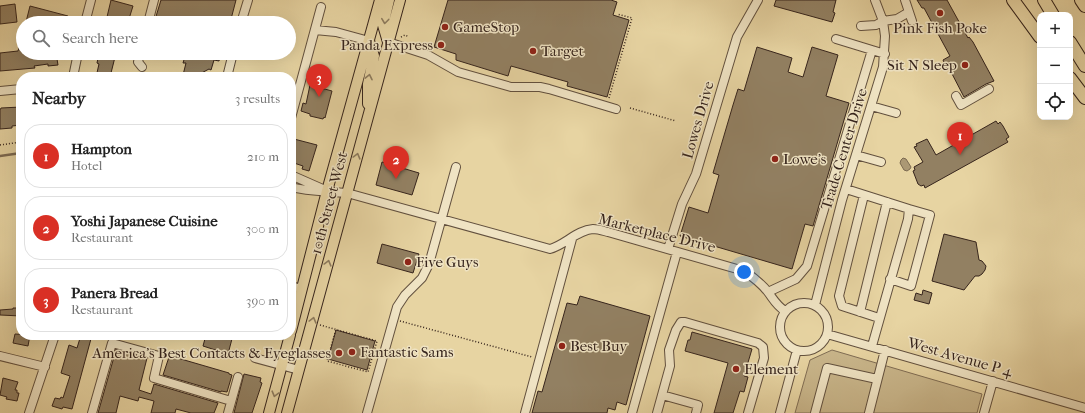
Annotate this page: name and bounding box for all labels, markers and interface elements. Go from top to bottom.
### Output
marker: Pink Fish Poke [935,8,945,18]
map controls [1037,12,1073,120]
button: + [1037,12,1073,48]
search box [16,16,296,60]
one-way arrow [381,18,390,25]
place label: GameStop [453,18,519,36]
place label: Pink Fish Poke [893,19,988,37]
marker: GameStop [440,22,450,32]
icon: search [30,27,52,49]
text: Search here [62,29,138,47]
place label: Panda Express [340,36,433,54]
marker: Panda Express [436,40,446,50]
place label: Target [541,42,585,60]
marker: Target [528,46,538,56]
button: − [1037,48,1073,84]
place label: Sit N Sleep [887,56,957,74]
marker: Sit N Sleep [960,60,970,70]
pin: 3 [306,64,332,97]
one-way arrow [365,74,373,80]
street label: Lowes Drive [678,78,718,161]
button: locate [1037,84,1073,120]
street label: Trade Center Drive [817,85,871,212]
text: Nearby [32,88,86,108]
text: 3 results [235,91,280,106]
pin: 1 [947,122,973,155]
text: Hampton [71,140,132,158]
pin: 2 [383,146,409,179]
text: 1 [44,149,48,164]
text: 210 m [247,149,279,164]
street label: 10th Street West [307,149,351,256]
place label: Lowe's [783,150,827,168]
one-way arrow [353,152,361,159]
marker: Lowe's [770,154,780,164]
text: Hotel [71,158,102,173]
street label: Marketplace Drive [597,210,718,256]
text: Yoshi Japanese Cuisine [71,212,218,230]
text: 2 [43,221,49,236]
text: 300 m [246,221,279,236]
text: Restaurant [71,230,133,245]
place label: Five Guys [416,253,479,271]
marker: Five Guys [403,257,413,267]
one-way arrow [323,260,332,267]
your location [734,262,754,282]
text: Panera Bread [71,284,158,302]
text: 3 [43,293,49,308]
text: 390 m [246,293,279,308]
text: Restaurant [71,302,133,317]
one-way arrow [308,316,317,323]
street label: West Avenue P 4 [905,333,1015,381]
place label: Best Buy [570,337,628,355]
marker: Best Buy [557,341,567,351]
place label: Fantastic Sams [360,343,454,361]
place label: America's Best Contacts & Eyeglasses [91,344,331,362]
marker: Fantastic Sams [347,347,357,357]
marker: America's Best Contacts & Eyeglasses [334,348,344,358]
place label: Element [744,360,799,378]
marker: Element [731,364,741,374]
one-way arrow [271,391,279,398]

